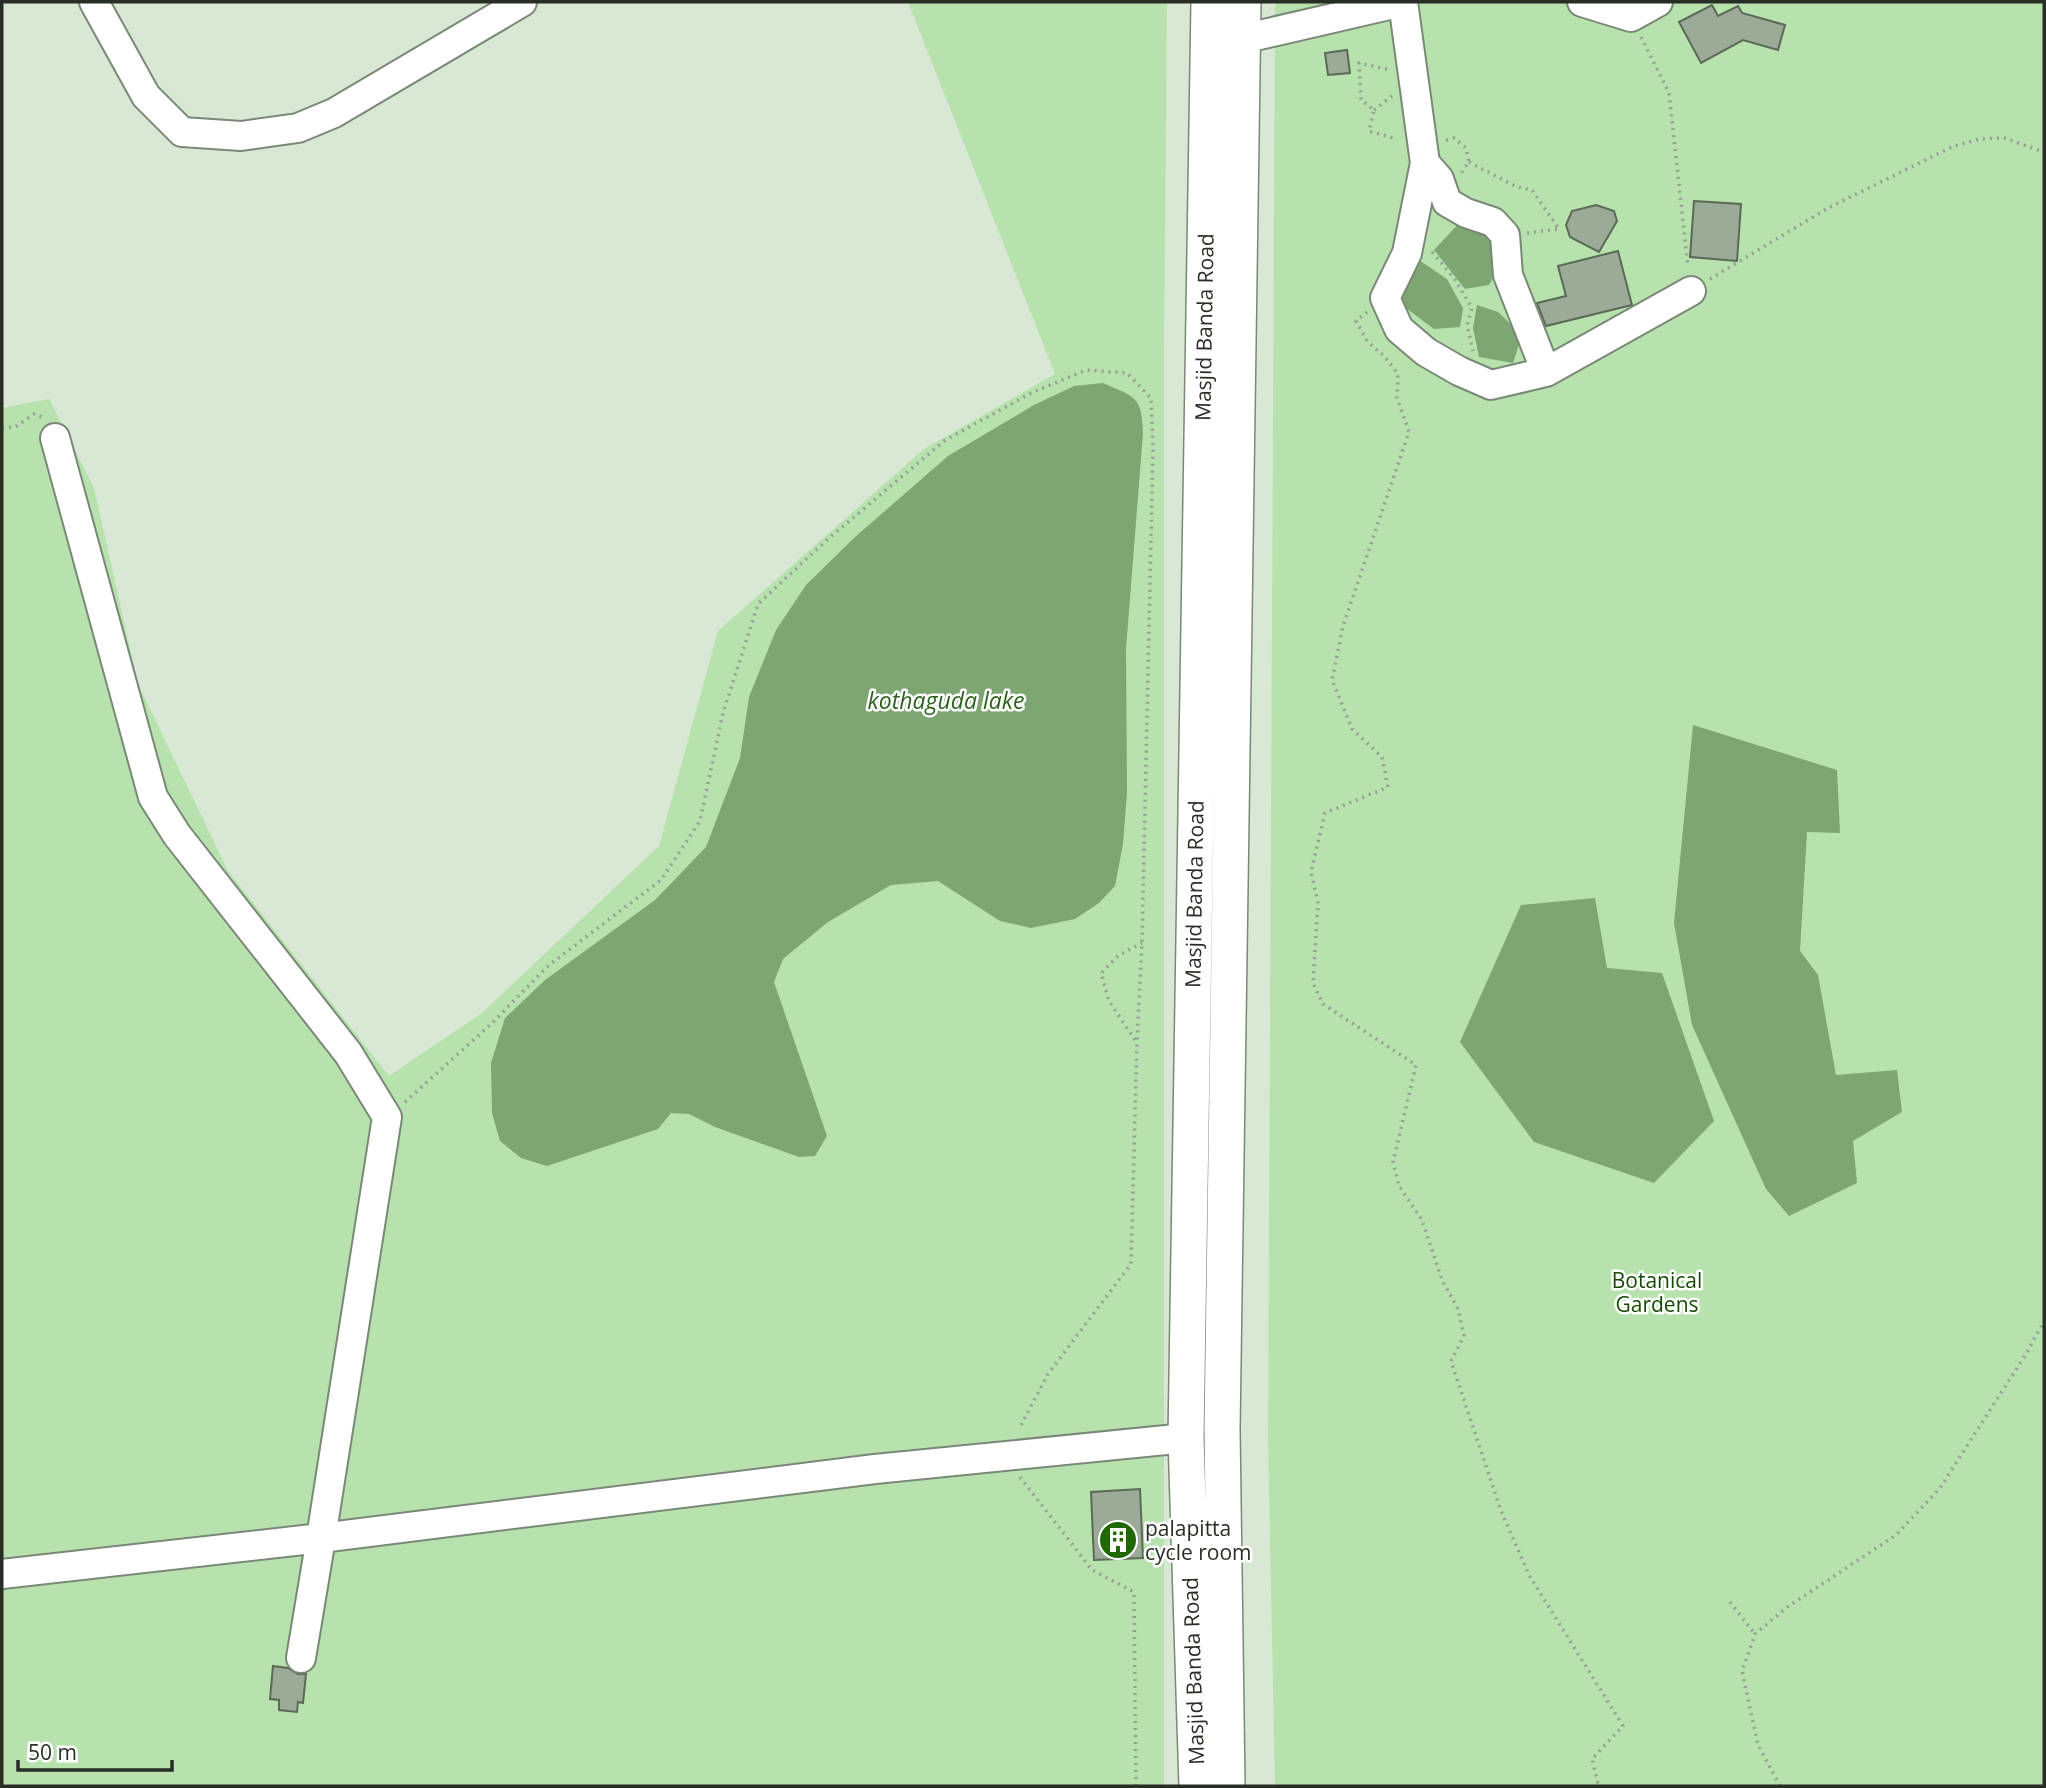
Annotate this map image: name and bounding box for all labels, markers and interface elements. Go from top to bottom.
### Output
street label: Masjid Banda Road [1188,233,1220,421]
water label: kothaguda lake [868,684,1025,716]
street label: Masjid Banda Road [1178,800,1210,988]
park label: Botanical Gardens [1612,1266,1702,1318]
place label: palapitta cycle room [1145,1514,1251,1566]
building icon: palapitta cycle room [1097,1519,1139,1561]
street label: Masjid Banda Road [1176,1577,1210,1765]
scale bar [18,1728,172,1772]
text: 50 m [28,1738,77,1766]

